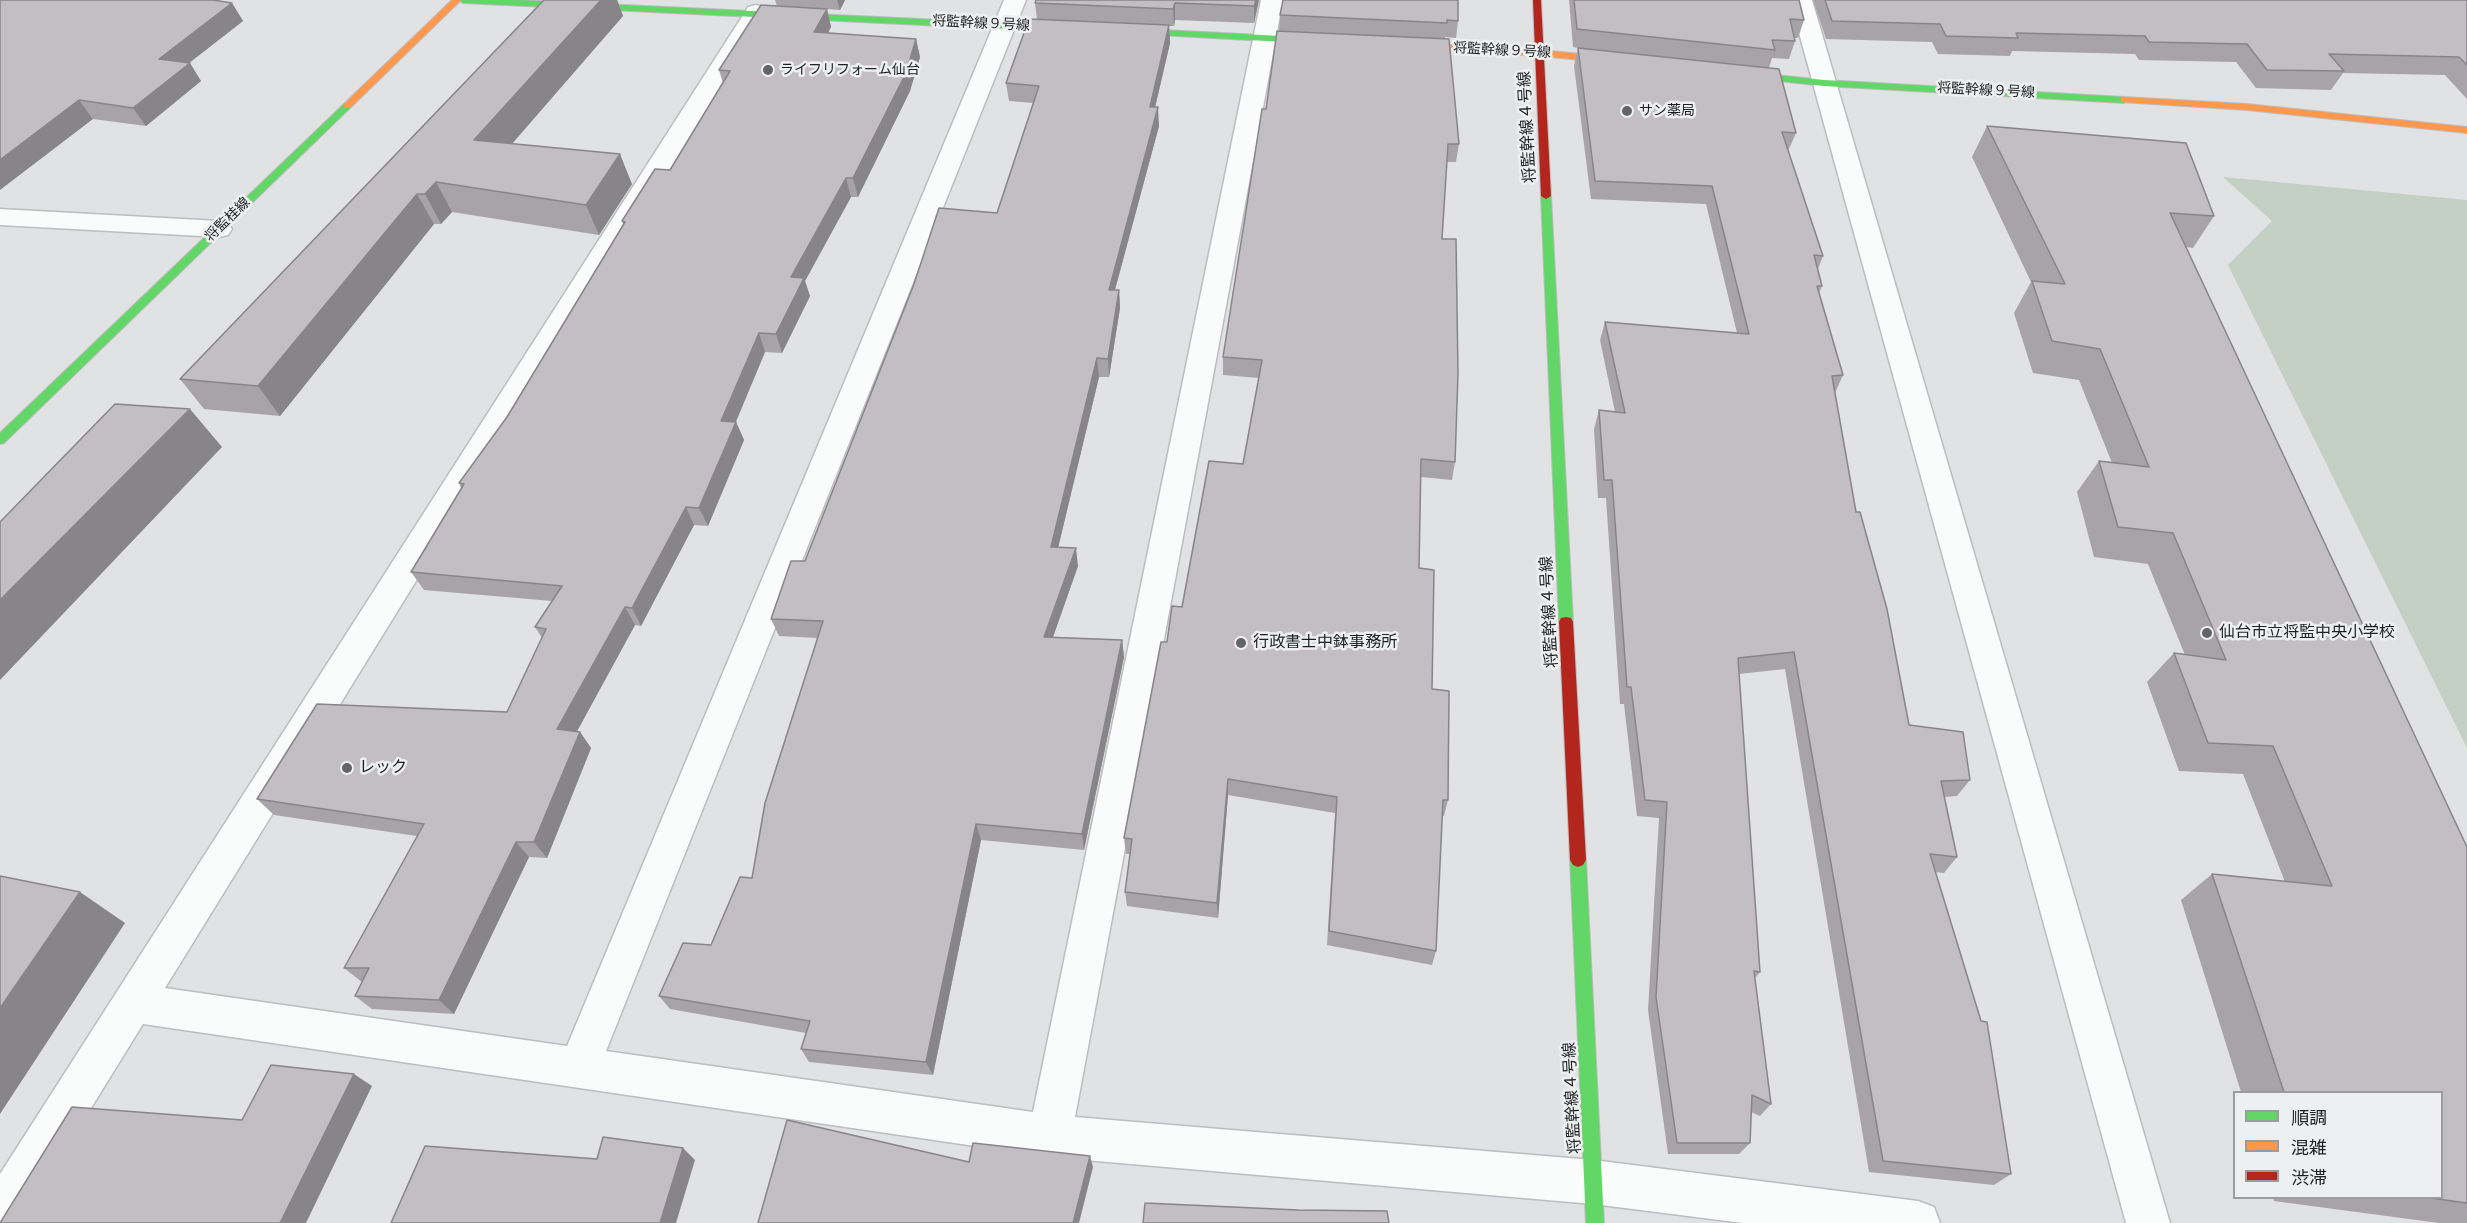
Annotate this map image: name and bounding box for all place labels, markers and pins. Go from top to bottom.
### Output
place label: ライフリフォーム仙台 [780,62,920,78]
marker: ライフリフォーム仙台 [761,63,775,77]
place label: サン薬局 [1639,103,1695,119]
marker: サン薬局 [1620,104,1634,118]
place label: 仙台市立将監中央小学校 [2219,623,2395,643]
marker: 仙台市立将監中央小学校 [2200,626,2214,640]
place label: 行政書士中鉢事務所 [1253,633,1397,653]
marker: 行政書士中鉢事務所 [1234,636,1248,650]
place label: レック [359,758,407,778]
marker: レック [340,761,354,775]

